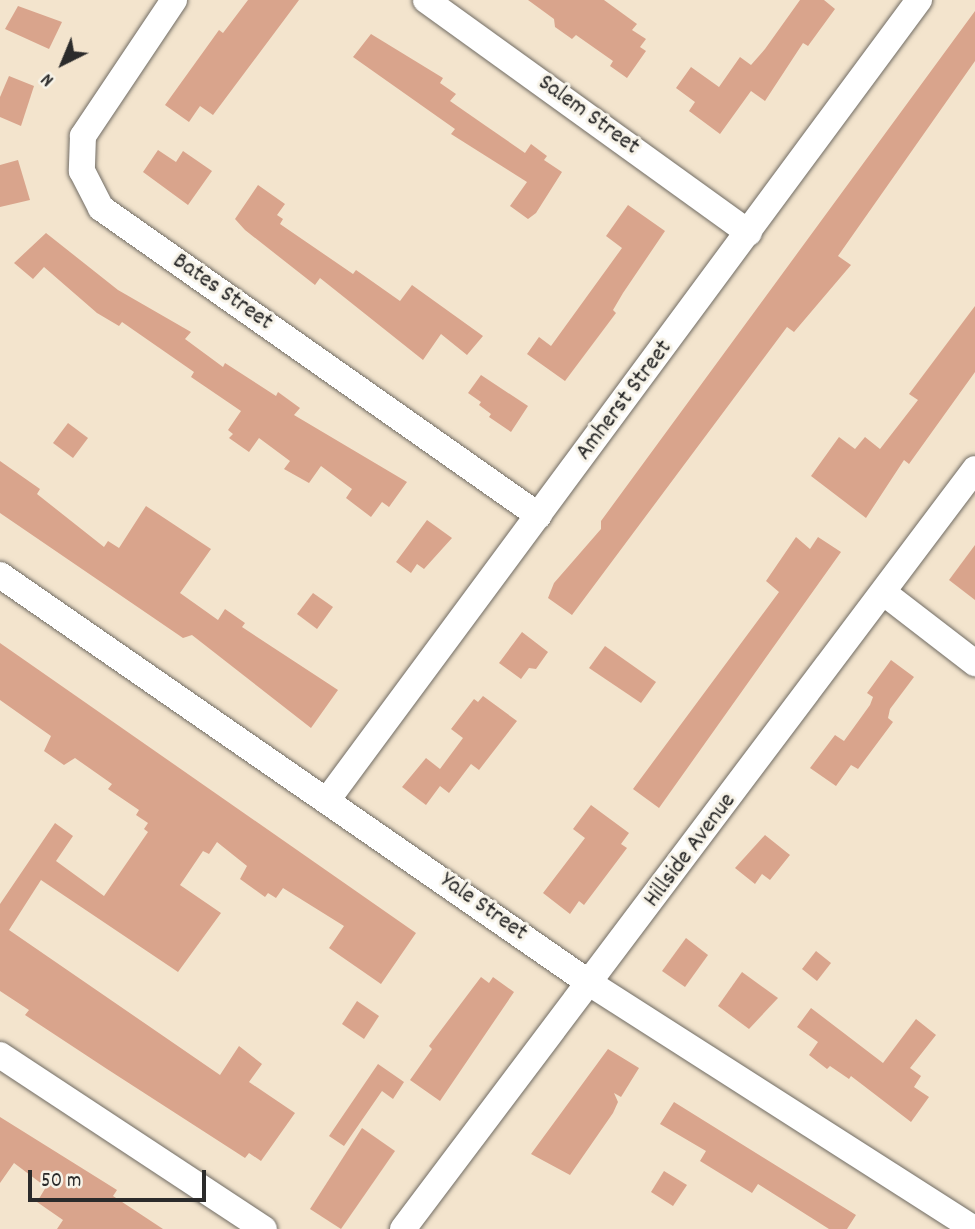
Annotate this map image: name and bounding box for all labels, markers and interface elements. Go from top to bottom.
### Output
north arrow [28,28,98,98]
text: N [36,66,61,92]
street label: Salem Street [532,70,644,162]
street label: Bates Street [166,248,278,338]
street label: Amherst Street [571,335,679,467]
street label: Hillside Avenue [639,788,743,914]
street label: Yale Street [434,867,532,949]
scale bar [32,1156,210,1200]
text: 50 m [41,1167,81,1197]

